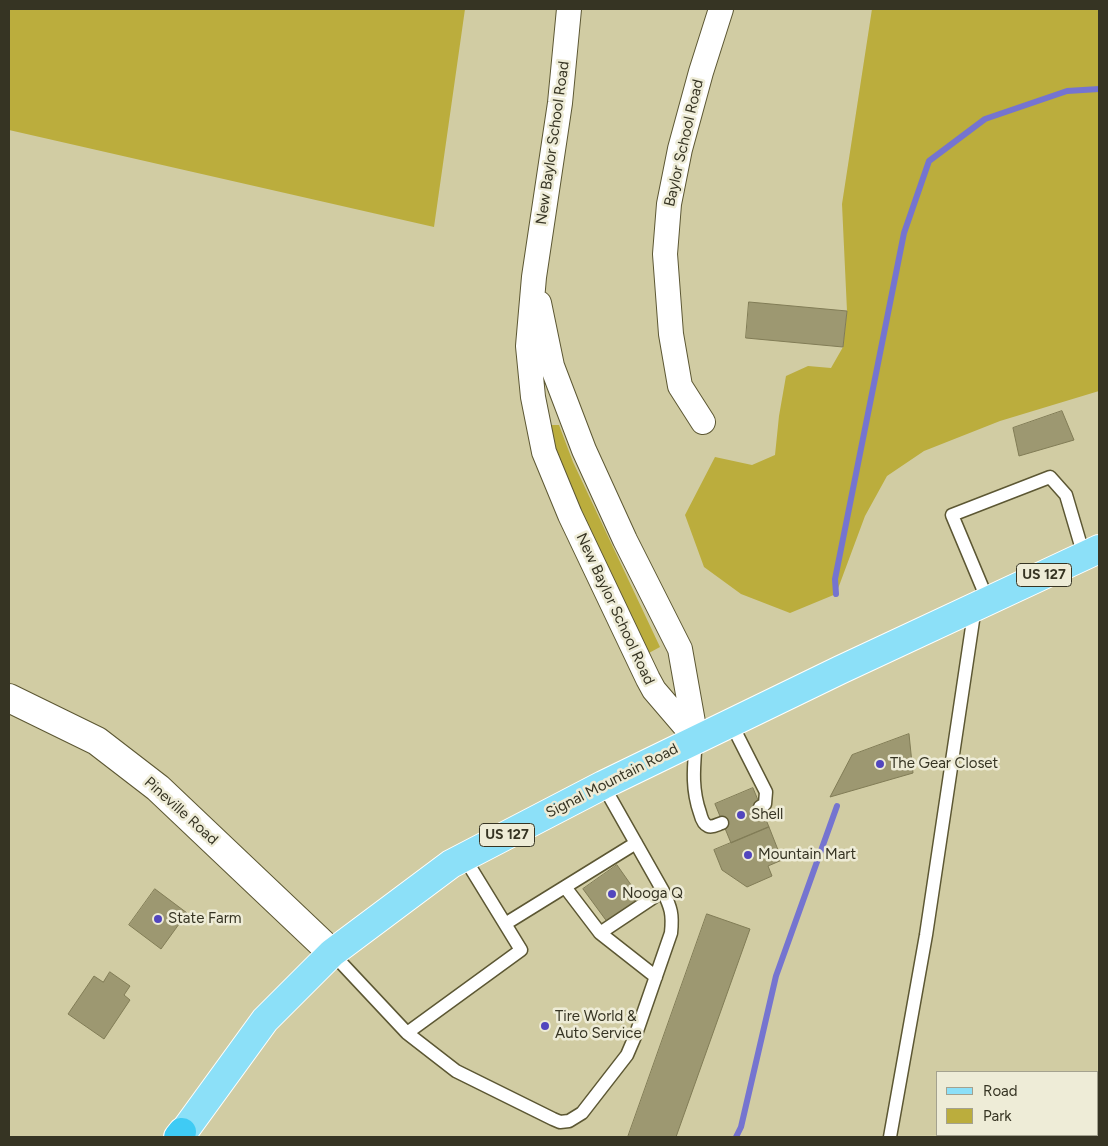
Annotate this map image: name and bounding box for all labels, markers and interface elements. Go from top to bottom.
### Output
street label: New Baylor School Road [533,60,573,226]
street label: Baylor School Road [661,78,707,208]
street label: New Baylor School Road [572,530,658,688]
road number: US 127 [1016,564,1072,586]
street label: Signal Mountain Road [543,740,681,822]
place label: The Gear Closet [890,755,998,773]
marker: The Gear Closet [874,758,886,770]
street label: Pineville Road [140,773,222,849]
place label: Shell [751,806,783,824]
marker: Shell [735,809,747,821]
road number: US 127 [480,824,534,846]
place label: Mountain Mart [758,846,856,864]
marker: Mountain Mart [742,849,754,861]
place label: Nooga Q [622,885,683,903]
marker: Nooga Q [606,888,618,900]
place label: State Farm [168,910,242,928]
marker: State Farm [152,913,164,925]
place label: Tire World & Auto Service [555,1008,642,1043]
marker: Tire World & Auto Service [539,1020,551,1032]
legend [936,1071,1098,1136]
text: Road [983,1082,1018,1100]
text: Park [983,1107,1012,1125]

